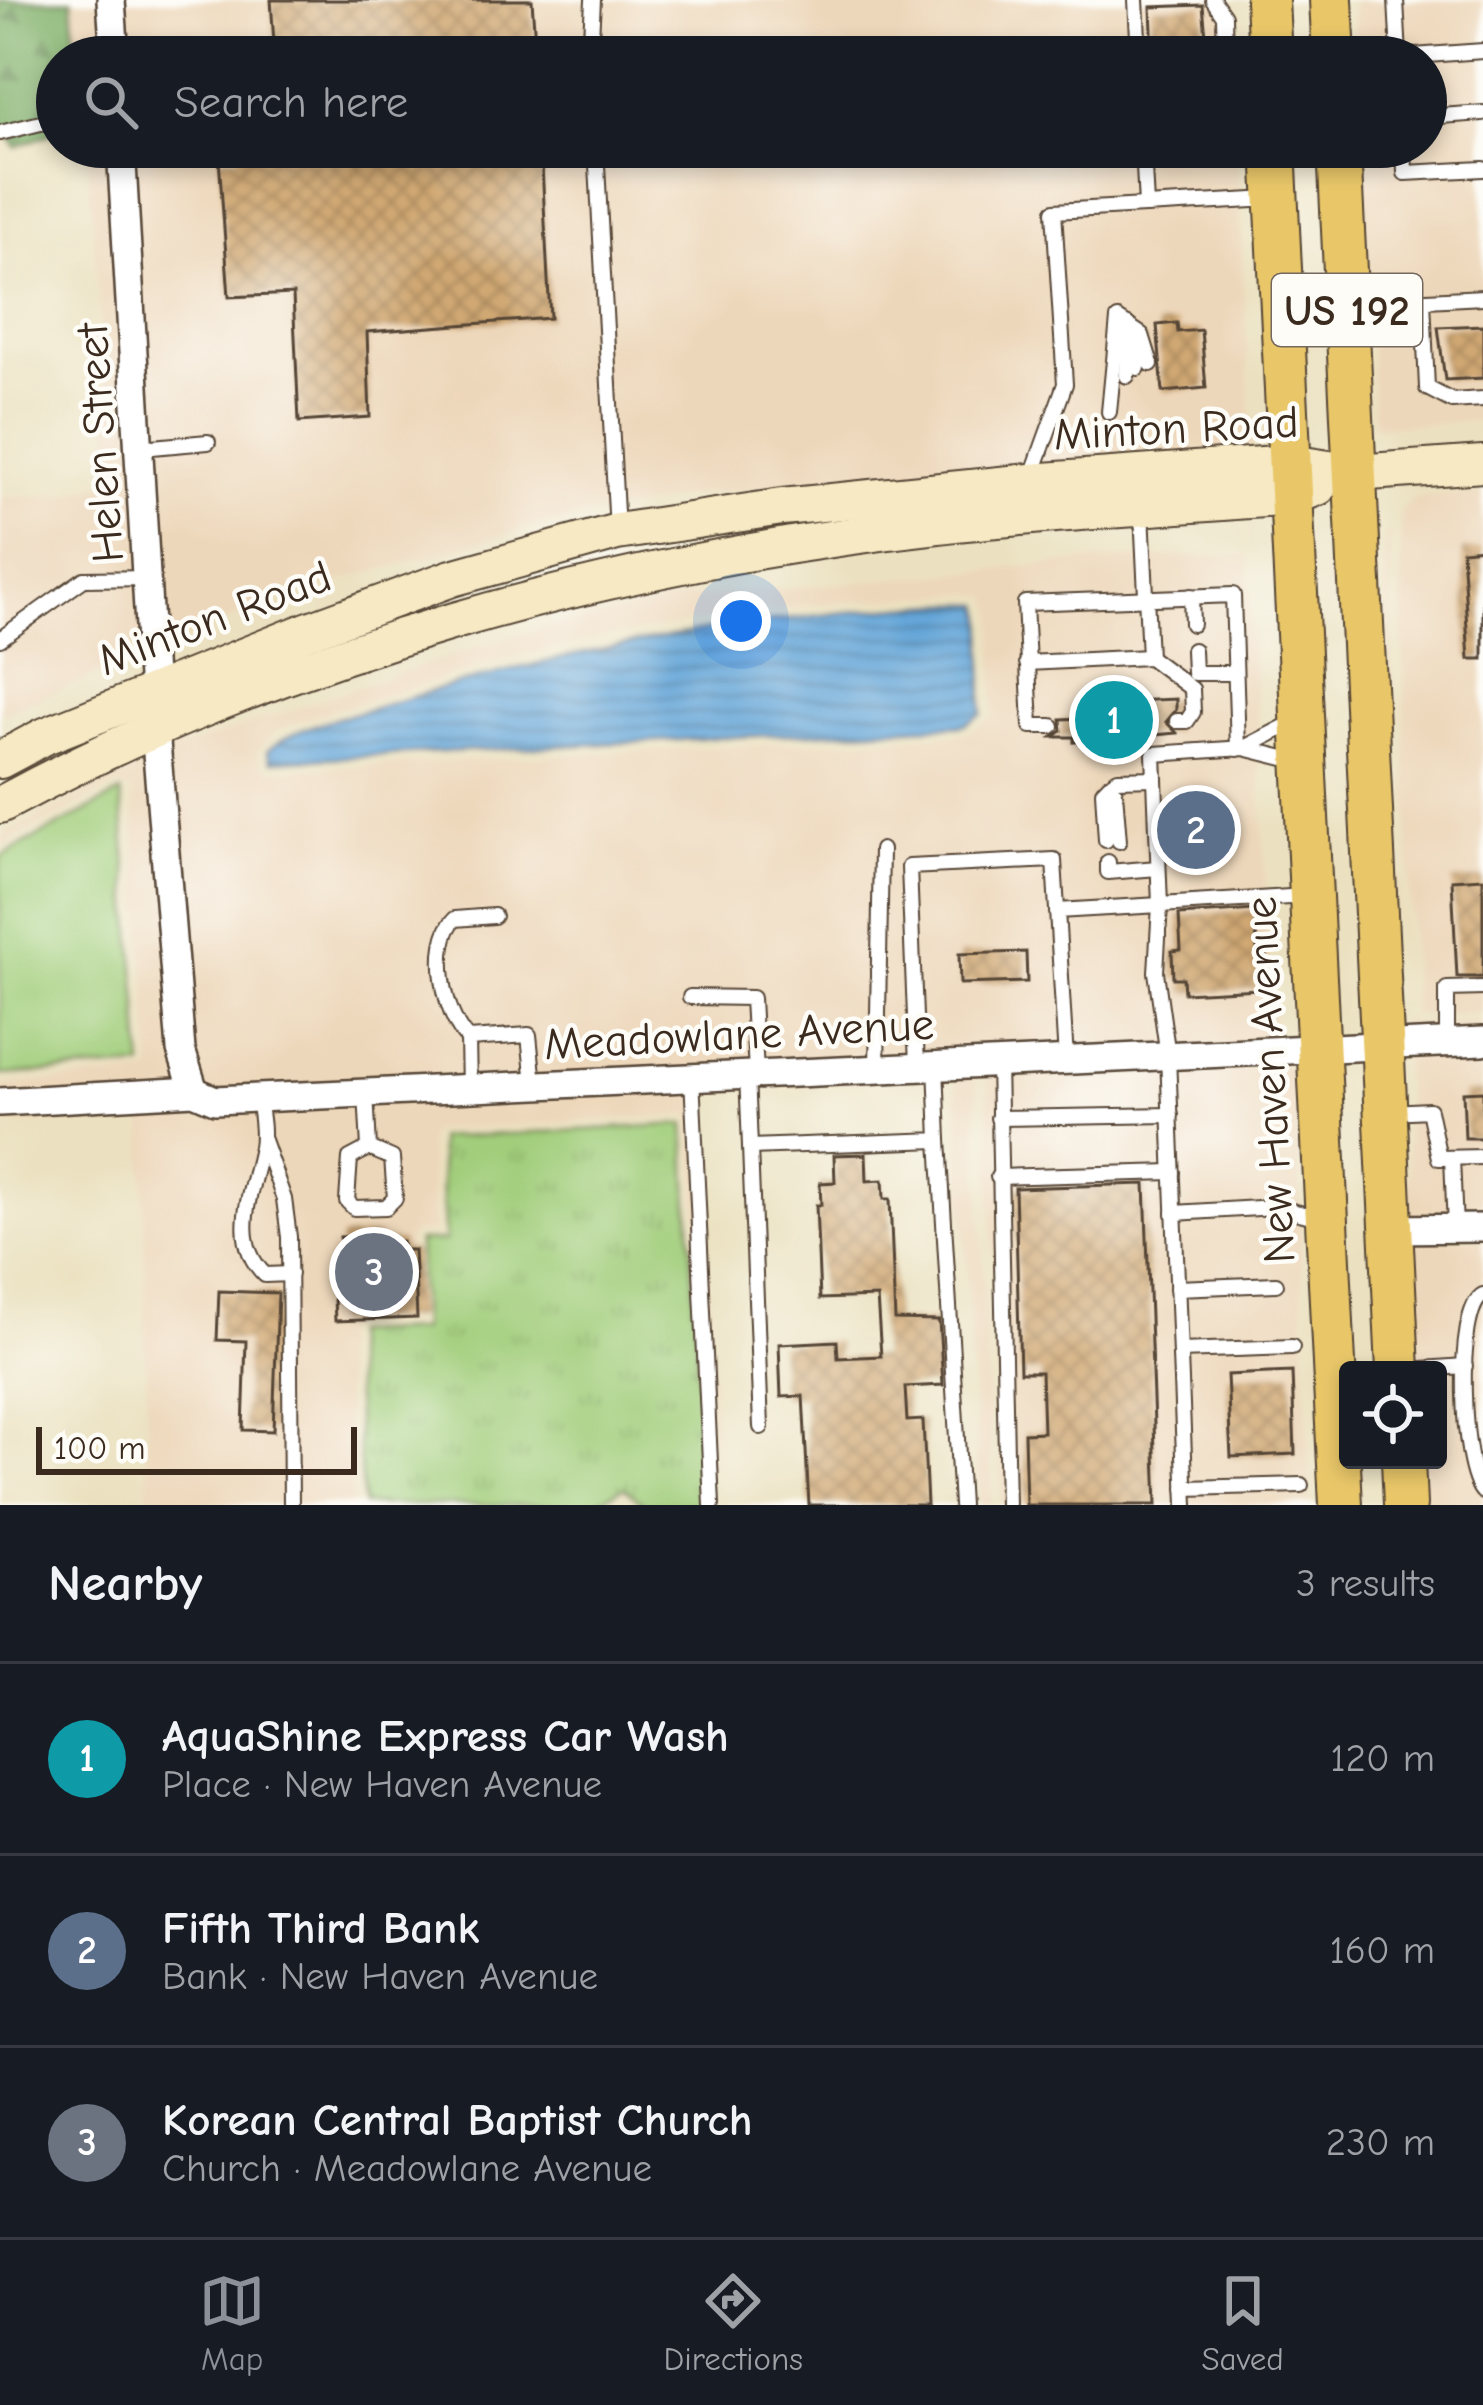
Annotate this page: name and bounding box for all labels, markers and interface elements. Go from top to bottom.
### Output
search box [36,36,1447,168]
icon: search [78,69,144,135]
text: Search here [174,76,408,128]
road number: US 192 [1272,274,1422,346]
street label: Helen Street [66,320,134,564]
street label: Minton Road [1052,396,1300,460]
street label: Minton Road [91,550,338,686]
your location [711,591,771,651]
pin: 1 [1075,675,1153,765]
pin: 2 [1157,785,1235,875]
street label: New Haven Avenue [1234,895,1306,1265]
street label: Meadowlane Avenue [543,998,935,1070]
pin: 3 [335,1227,413,1317]
map controls [1339,1361,1447,1469]
button: locate [1339,1361,1447,1469]
scale bar [36,1421,357,1474]
text: 100 m [54,1429,146,1467]
text: Nearby [48,1554,202,1613]
text: 3 results [1296,1561,1435,1606]
text: AquaShine Express Car Wash [162,1710,729,1762]
text: 1 [79,1736,95,1781]
text: 120 m [1330,1736,1435,1781]
text: Place · New Haven Avenue [162,1762,602,1807]
text: Fifth Third Bank [162,1902,479,1954]
text: 2 [77,1928,97,1973]
text: 160 m [1329,1928,1435,1973]
text: Bank · New Haven Avenue [162,1954,598,1999]
text: Korean Central Baptist Church [162,2094,752,2146]
text: 3 [77,2120,97,2165]
text: 230 m [1326,2120,1435,2165]
text: Church · Meadowlane Avenue [162,2146,652,2191]
tab: Map [199,2268,265,2378]
tab: Directions [664,2268,803,2378]
tab: Saved [1201,2268,1284,2378]

